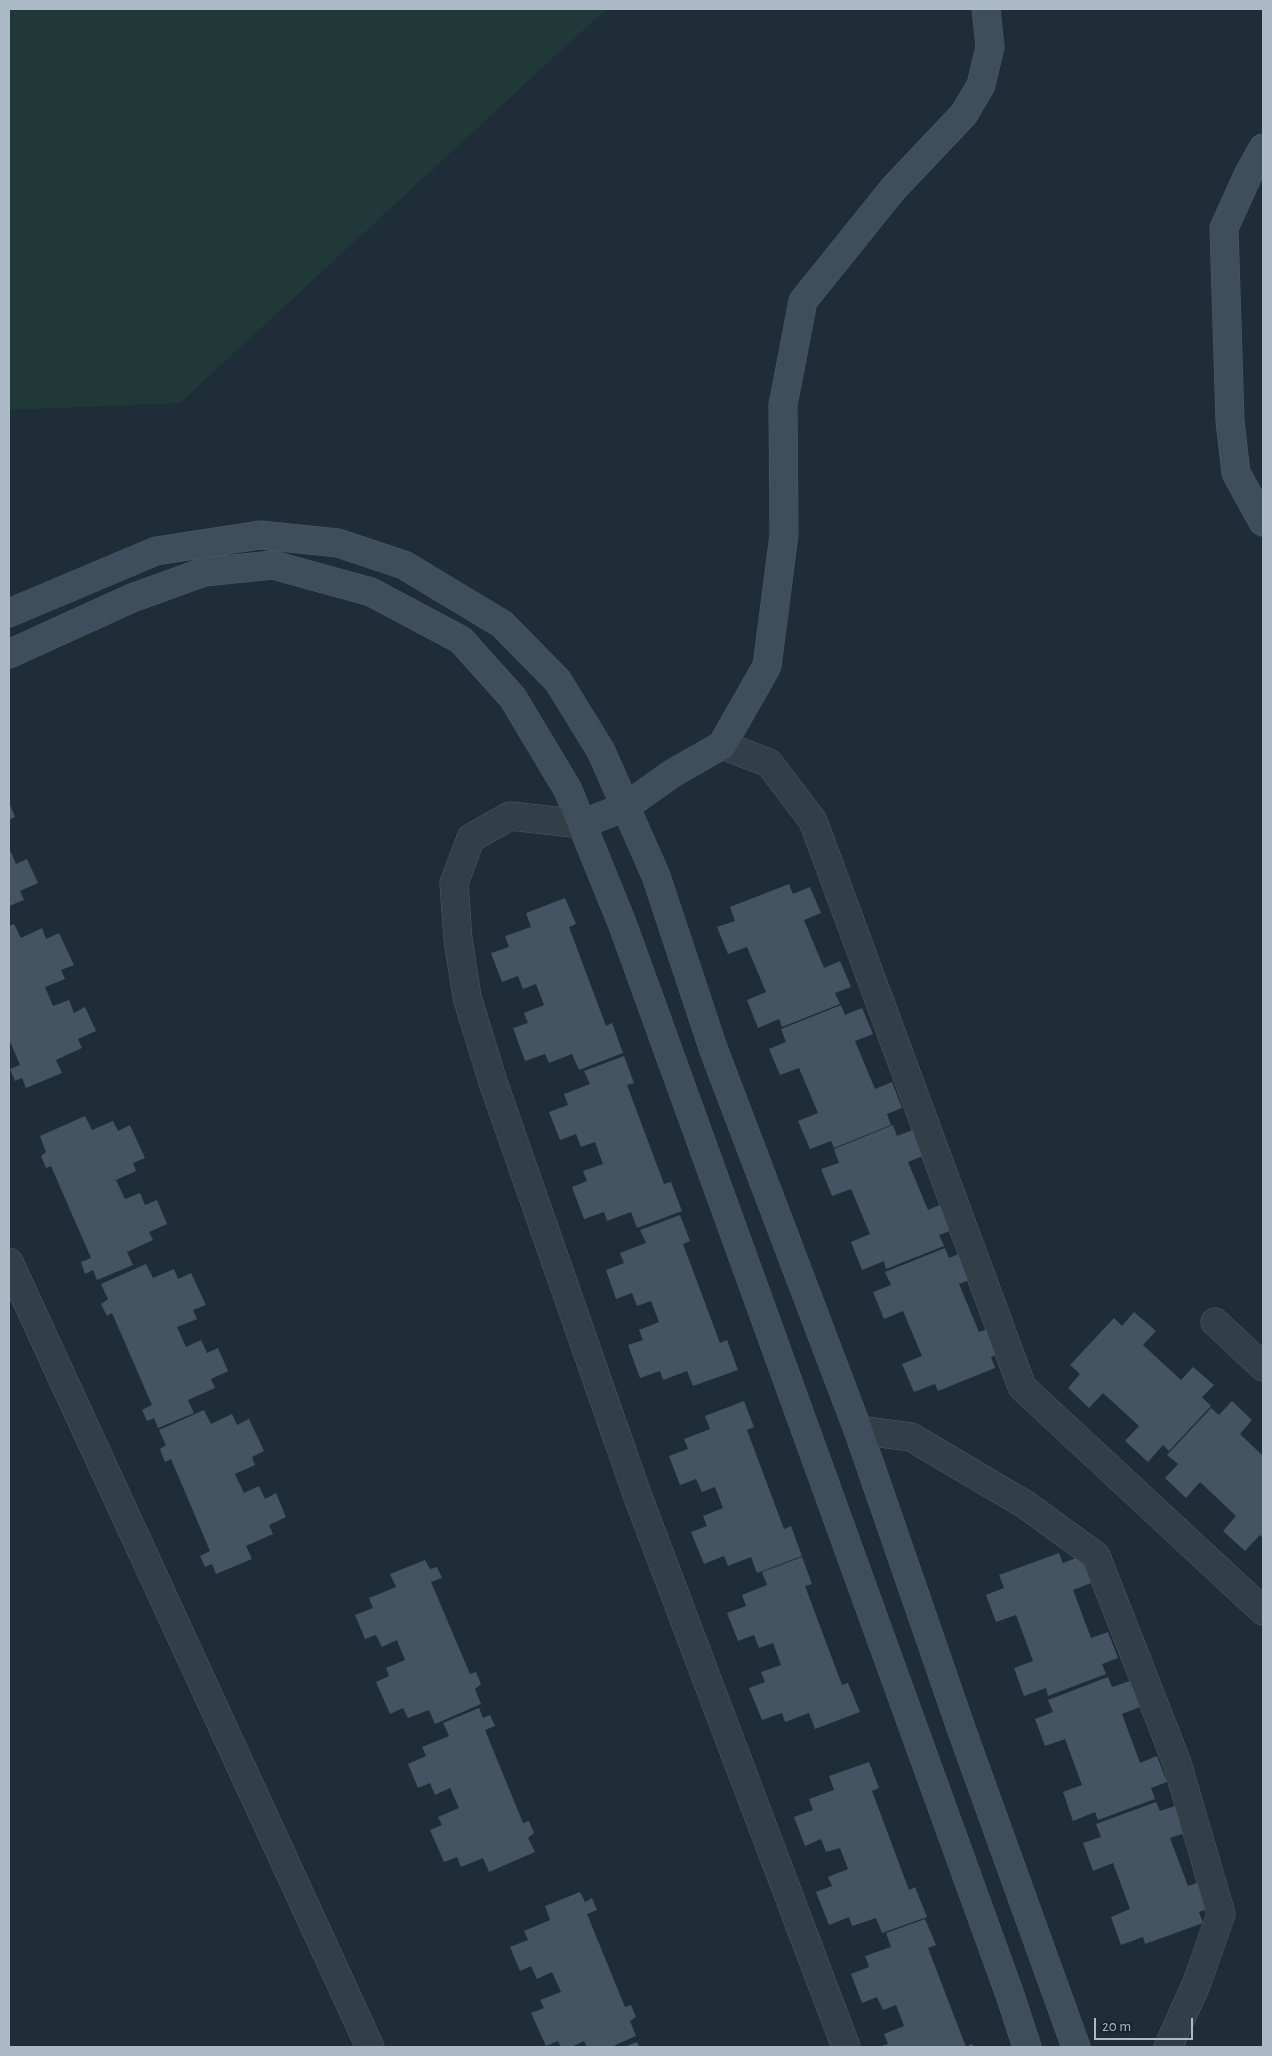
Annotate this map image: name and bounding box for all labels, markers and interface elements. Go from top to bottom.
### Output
scale bar [1097,2008,1196,2040]
text: 20 m [1102,2019,1131,2034]

